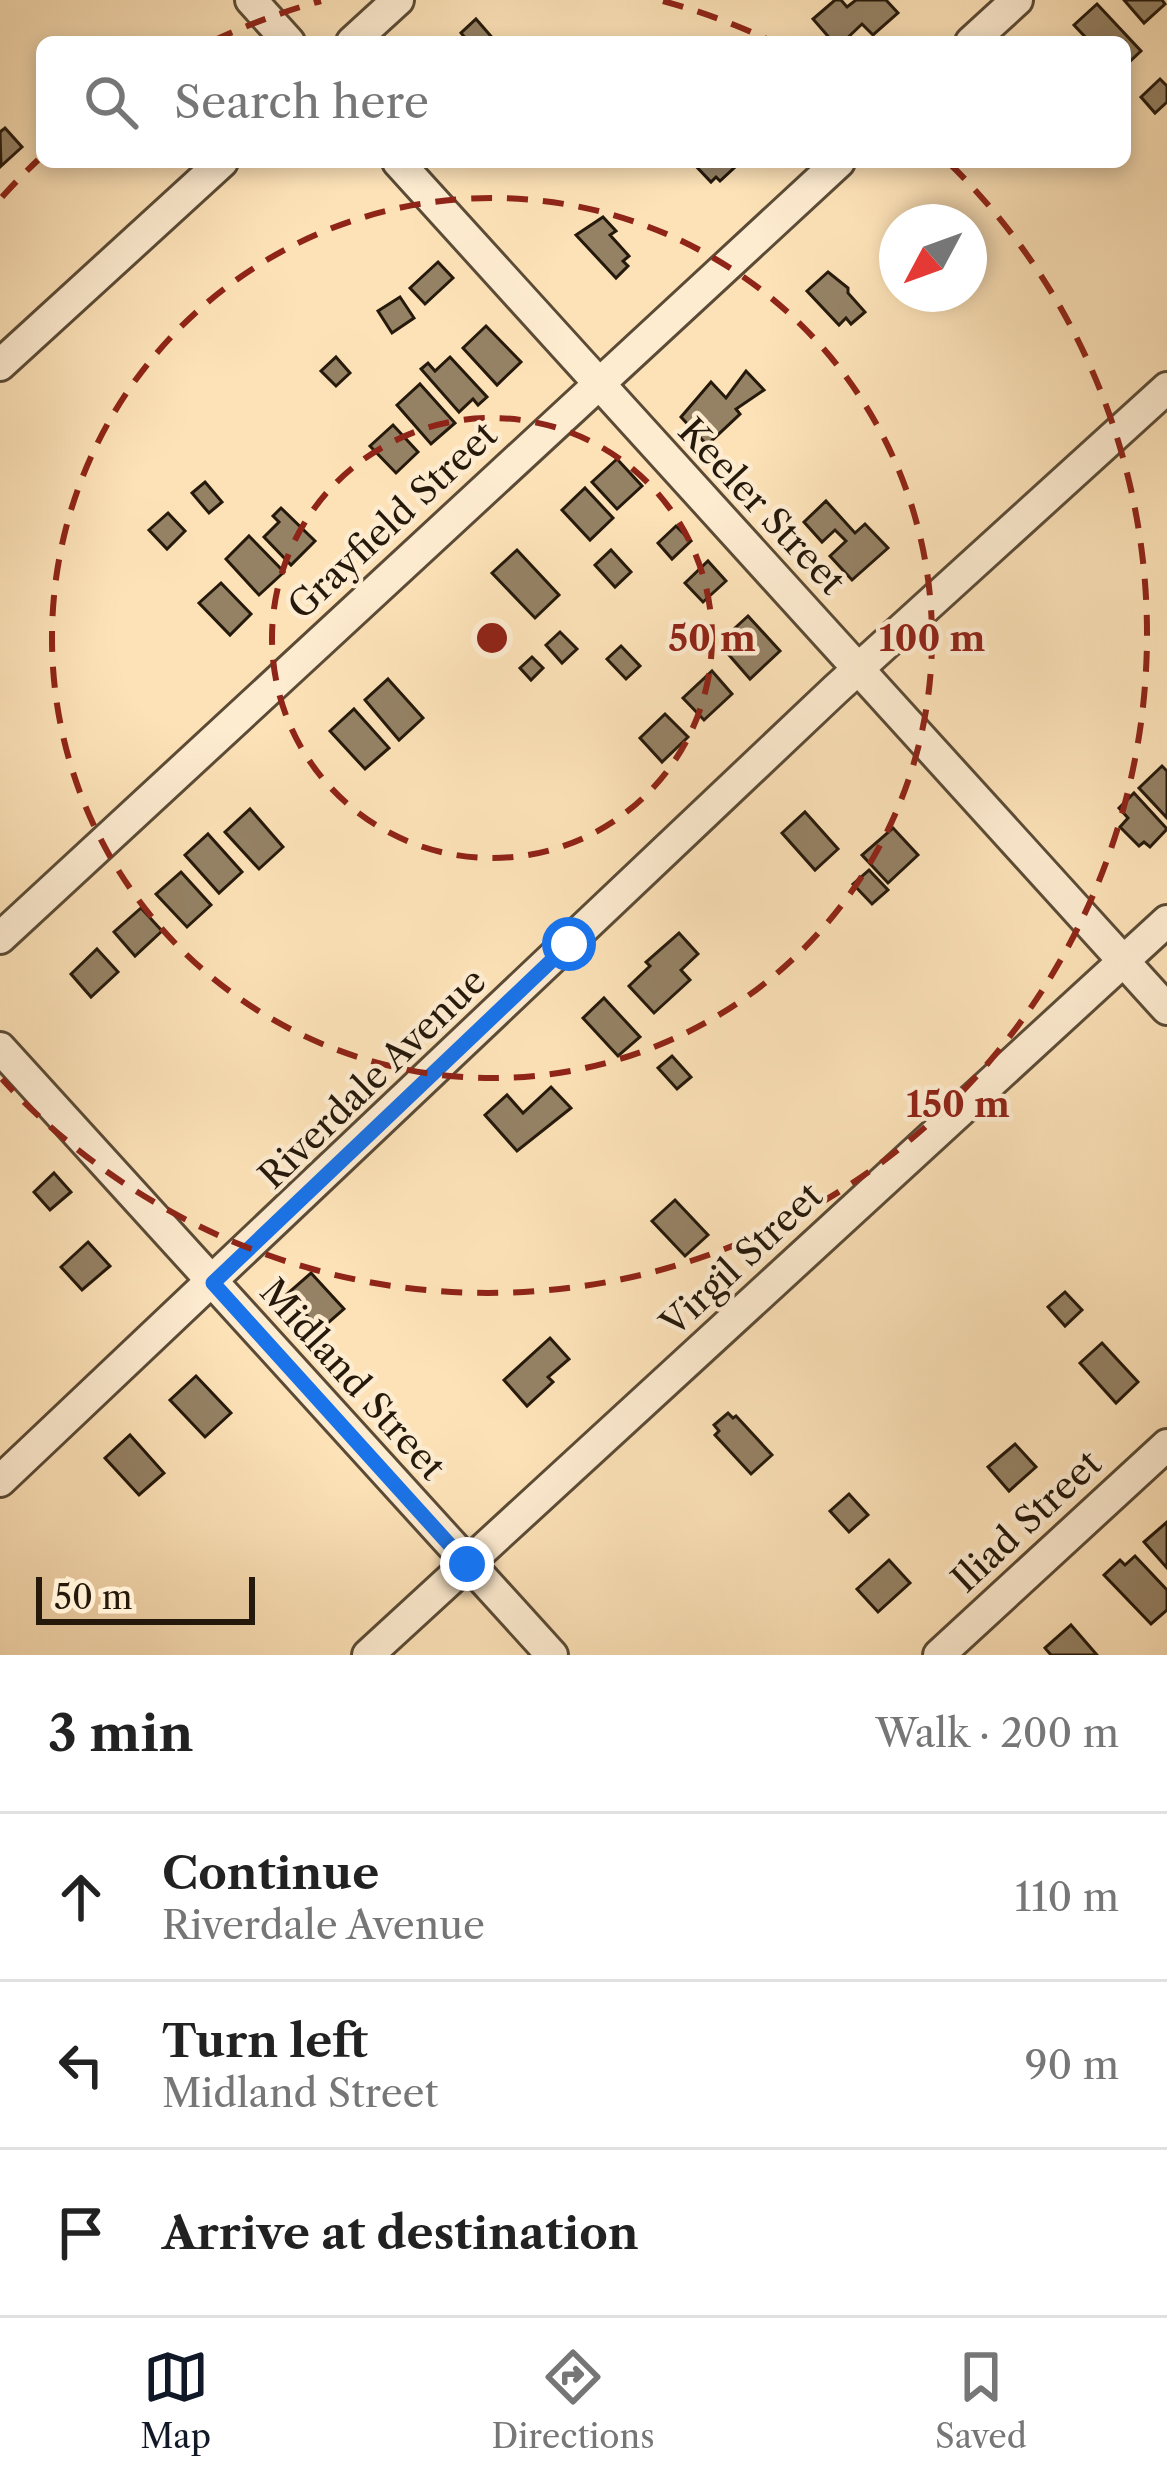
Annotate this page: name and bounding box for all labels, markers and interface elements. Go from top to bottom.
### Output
search box [36,36,1131,168]
icon: search [78,69,144,135]
text: Search here [174,74,429,130]
north arrow [879,204,987,312]
street label: Keeler Street [669,409,855,603]
street label: Grayfield Street [279,412,506,628]
text: 50 m [668,616,756,660]
text: 100 m [879,616,985,660]
centre of rings [471,617,513,659]
route start [542,917,596,971]
street label: Riverdale Avenue [250,959,494,1197]
text: 150 m [906,1082,1010,1126]
street label: Virgil Street [651,1173,831,1345]
street label: Midland Street [251,1270,455,1489]
street label: Iliad Street [942,1441,1110,1601]
route end [440,1537,494,1591]
scale bar [36,1571,255,1624]
text: 50 m [54,1577,132,1618]
text: 3 min [48,1702,194,1764]
text: Walk · 200 m [876,1709,1119,1757]
text: Continue [162,1845,379,1901]
icon: ahead [48,1864,114,1930]
text: 110 m [1015,1873,1119,1921]
text: Riverdale Avenue [162,1901,485,1949]
text: Turn left [162,2013,368,2069]
icon: left [48,2032,114,2098]
text: 90 m [1025,2041,1119,2089]
text: Midland Street [162,2069,438,2117]
icon: arrive [48,2200,114,2266]
text: Arrive at destination [162,2205,639,2261]
tab: Map [140,2344,211,2457]
tab: Directions [492,2344,655,2457]
tab: Saved [935,2344,1027,2457]

